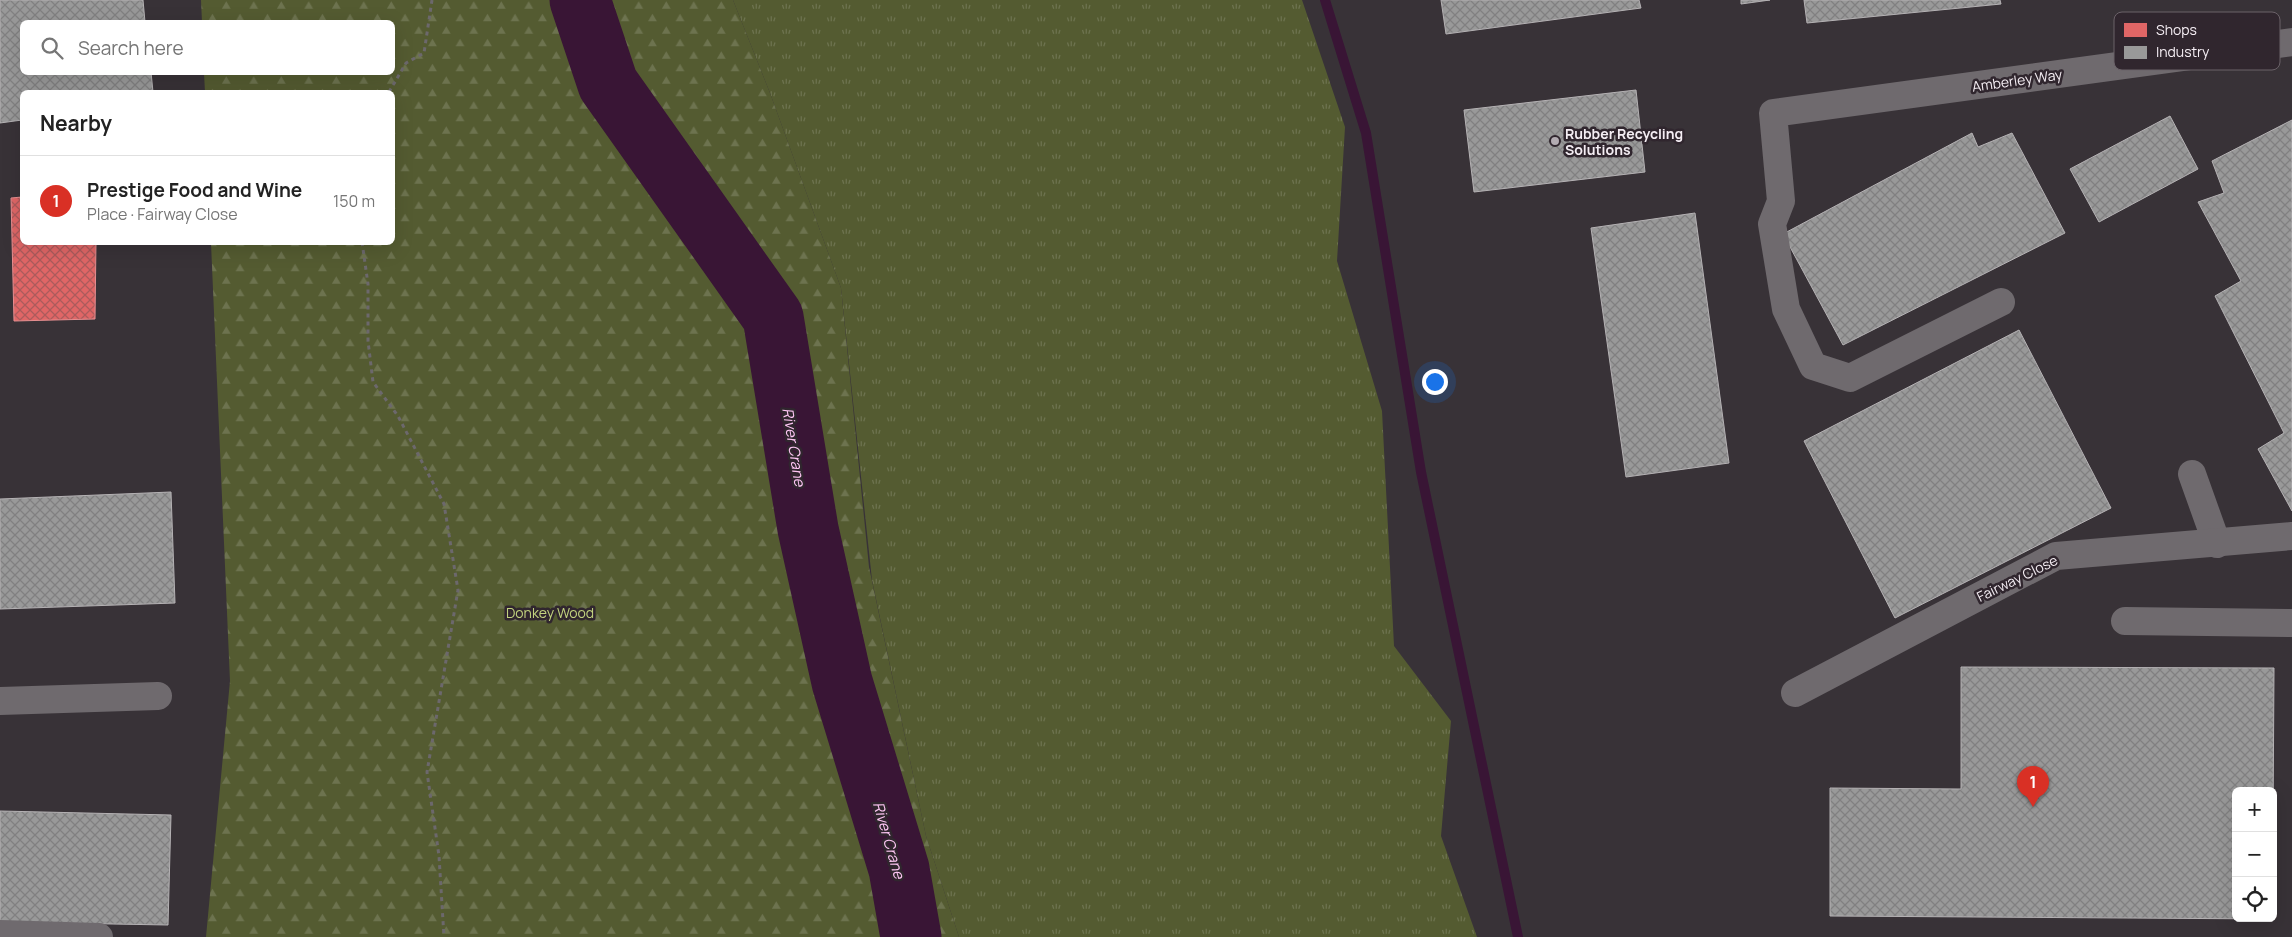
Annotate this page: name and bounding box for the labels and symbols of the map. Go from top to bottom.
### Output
legend [2114,12,2280,70]
text: Shops [2156,20,2197,39]
text: Industry [2156,42,2210,61]
street label: Amberley Way [1971,64,2064,96]
place label: Rubber Recycling Solutions [1565,124,1683,159]
marker: Rubber Recycling Solutions [1549,135,1561,147]
your location [1422,369,1448,395]
water label: River Crane [777,406,811,489]
street label: Fairway Close [1973,550,2061,606]
park label: Donkey Wood [506,603,594,622]
pin: 1 [2017,766,2049,807]
water label: River Crane [868,799,910,882]

